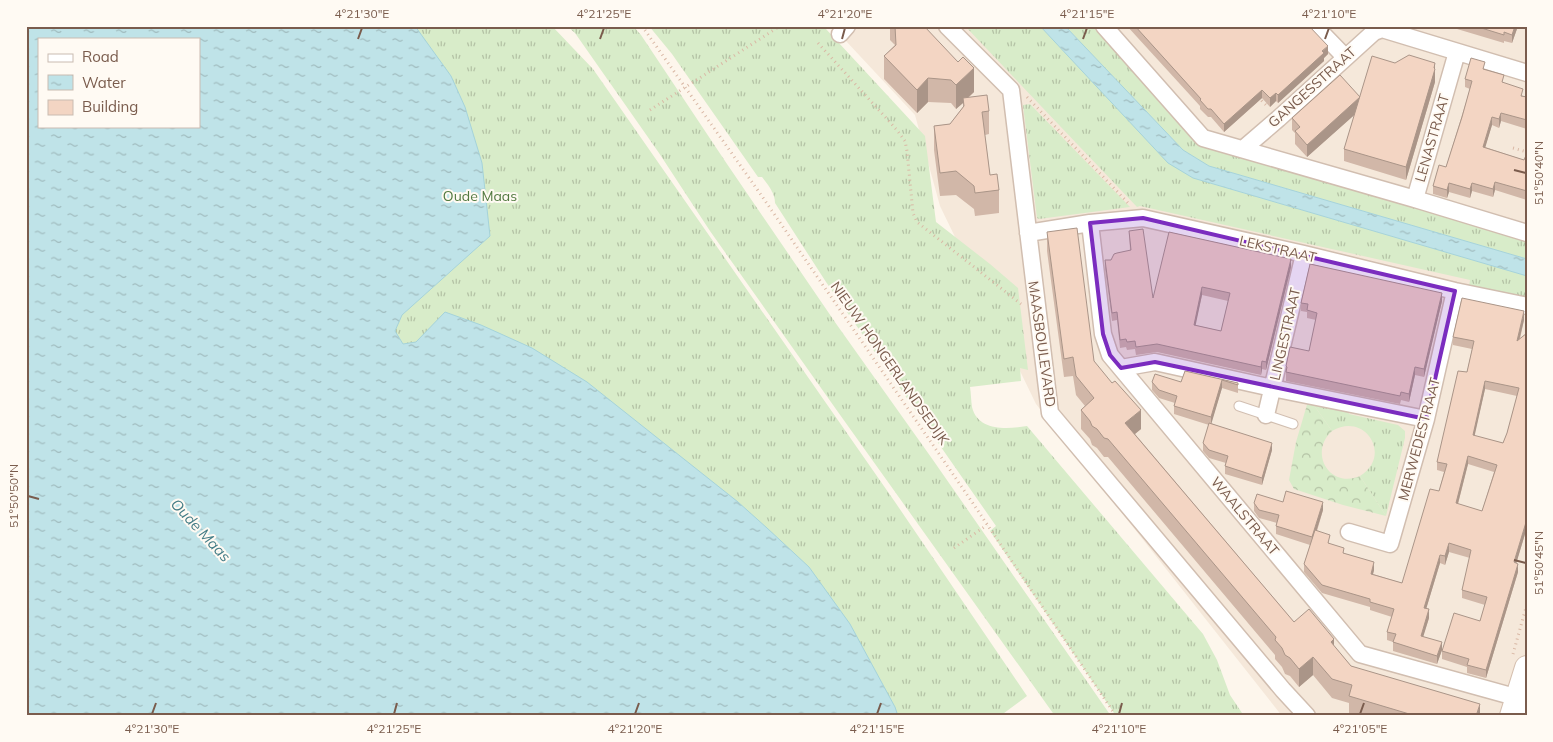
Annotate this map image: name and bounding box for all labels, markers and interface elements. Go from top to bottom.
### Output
text: 4°21'30"E [335,6,389,21]
text: 4°21'25"E [577,6,631,21]
text: 4°21'20"E [818,6,872,21]
text: 4°21'15"E [1060,6,1114,21]
text: 4°21'10"E [1302,6,1356,21]
legend [38,38,200,128]
street label: GANGESSTRAAT [1264,42,1360,131]
text: Road [82,47,119,66]
text: Water [82,73,126,92]
street label: LENASTRAAT [1411,91,1453,184]
text: Building [82,97,138,116]
text: 51°50'40"N [1531,141,1546,205]
park label: Oude Maas [443,187,517,205]
street label: LEKSTRAAT [1238,231,1319,267]
street label: NIEUW HONGERLANDSEDIJK [827,278,954,449]
street label: MAASBOULEVARD [1024,280,1060,408]
street label: LINGESTRAAT [1266,285,1305,382]
street label: MERWEDESTRAAT [1394,375,1444,502]
text: 51°50'50"N [6,464,21,528]
street label: WAALSTRAAT [1207,473,1283,559]
water label: Oude Maas [167,494,235,566]
text: 51°50'45"N [1531,531,1546,595]
text: 4°21'30"E [125,721,179,736]
text: 4°21'25"E [367,721,421,736]
text: 4°21'20"E [608,721,662,736]
text: 4°21'15"E [850,721,904,736]
text: 4°21'10"E [1092,721,1146,736]
text: 4°21'05"E [1333,721,1387,736]

